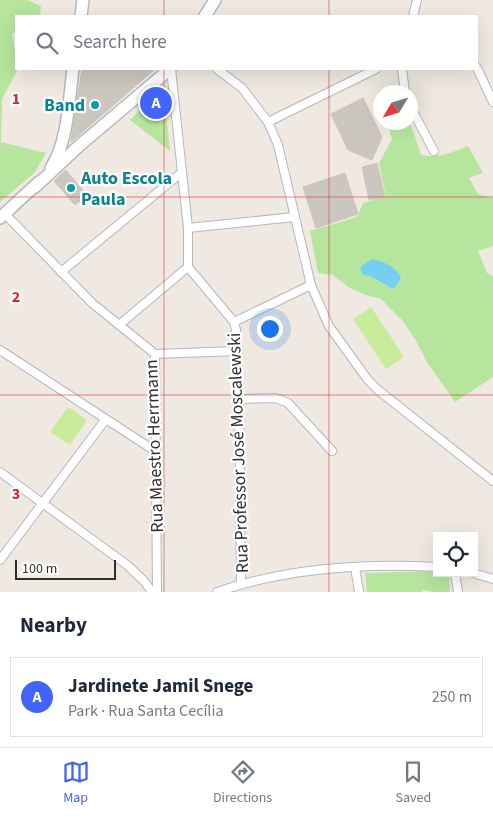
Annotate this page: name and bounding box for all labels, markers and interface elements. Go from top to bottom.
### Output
search box [15,15,478,70]
icon: search [33,29,61,57]
text: Search here [73,29,167,56]
pin: A [140,84,172,122]
north arrow [373,85,418,130]
text: 1 [12,88,20,110]
place label: Band [44,93,85,118]
marker: Band [89,99,101,111]
place label: Auto Escola Paula [80,166,172,212]
marker: Auto Escola Paula [65,182,77,194]
text: 2 [12,286,20,308]
your location [257,316,283,342]
street label: Rua Professor José Moscalewski [222,332,255,574]
street label: Rua Maestro Herrmann [139,359,170,533]
text: 3 [12,483,20,505]
map controls [433,532,478,577]
button: locate [433,532,478,577]
scale bar [15,557,116,580]
text: 100 m [22,559,57,579]
text: Nearby [20,610,87,640]
text: Jardinete Jamil Snege [68,673,253,700]
text: A [32,686,42,708]
text: 250 m [432,686,472,708]
text: Park · Rua Santa Cecília [68,700,223,722]
tab: Map [62,758,90,808]
tab: Directions [213,758,272,808]
tab: Saved [396,758,431,808]

